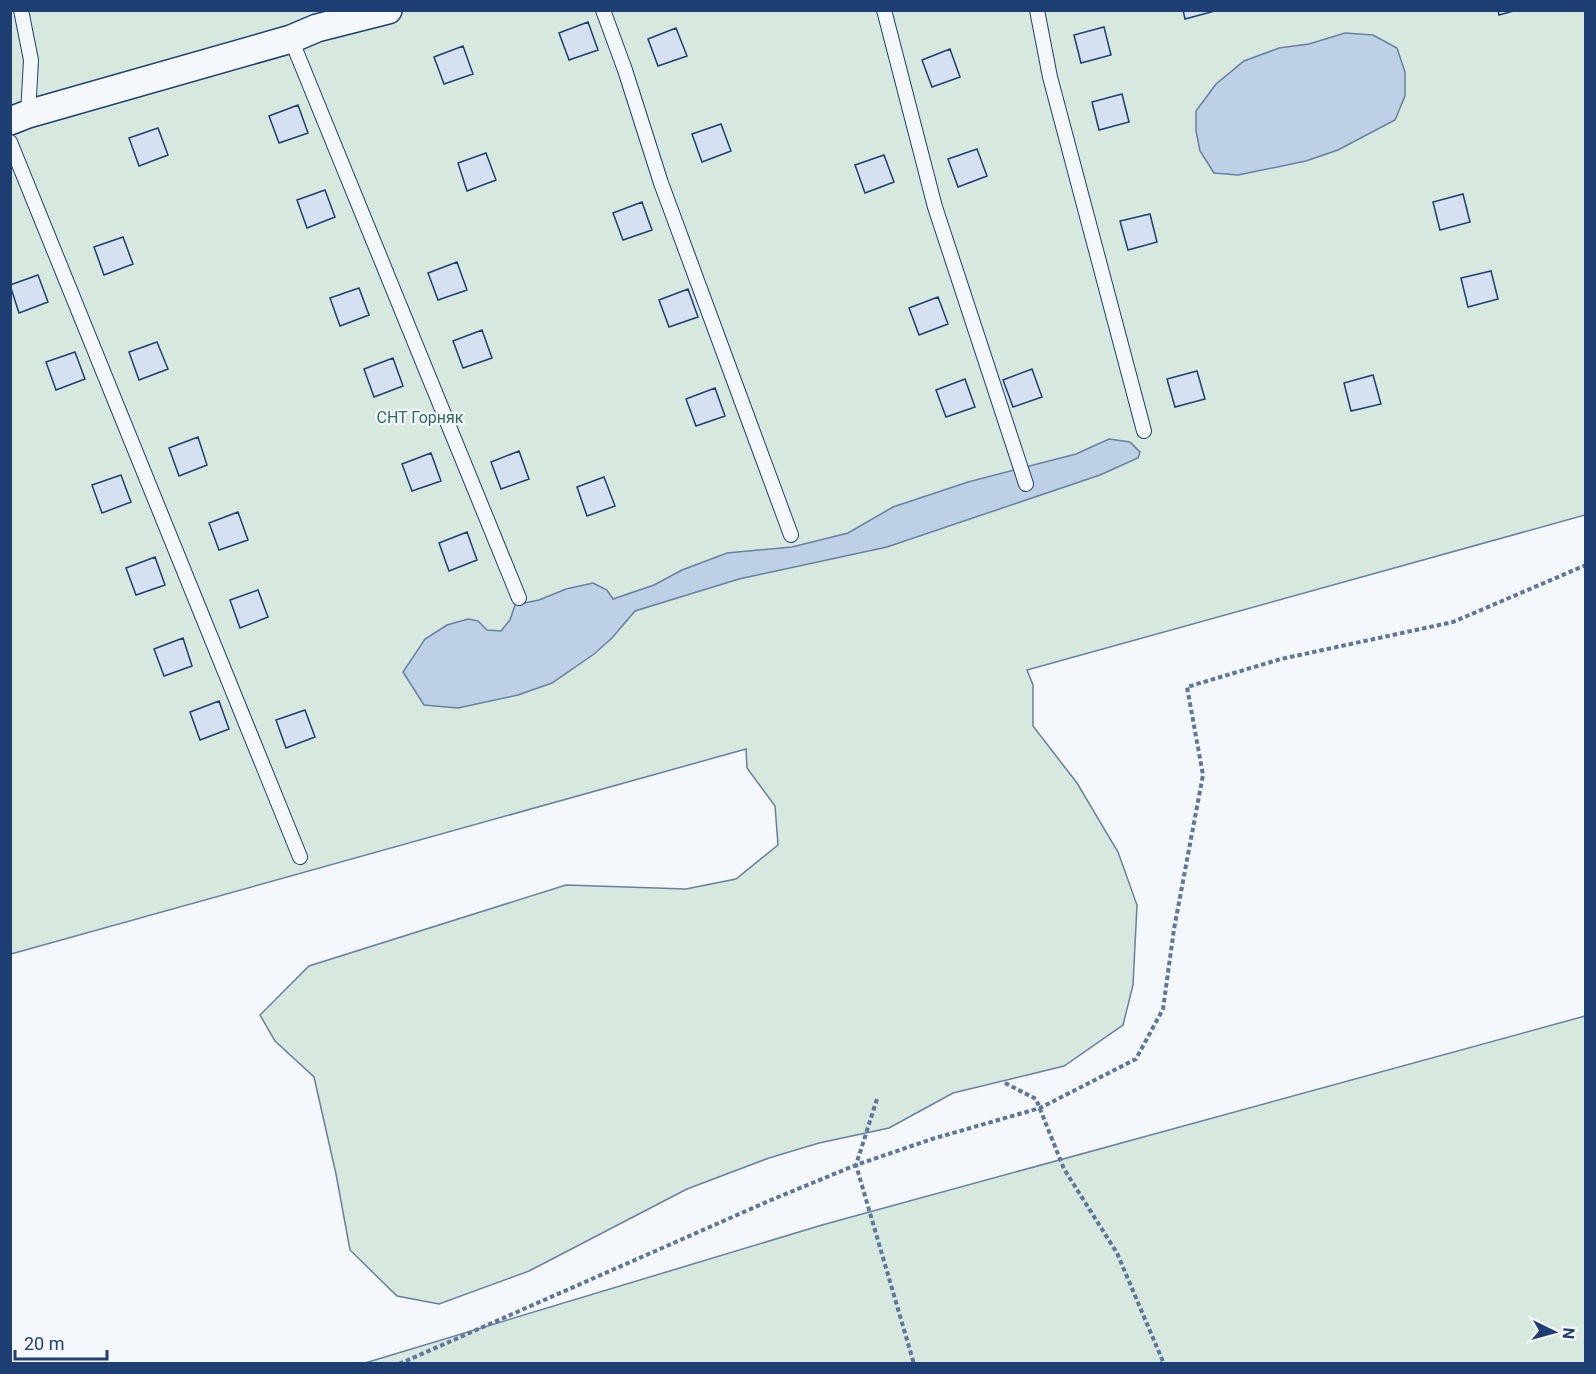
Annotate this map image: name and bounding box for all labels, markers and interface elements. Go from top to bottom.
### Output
park label: СНТ Горняк [377,408,464,427]
north arrow [1524,1302,1584,1362]
scale bar [15,1323,106,1361]
text: N [1558,1327,1578,1340]
text: 20 m [24,1333,64,1354]

